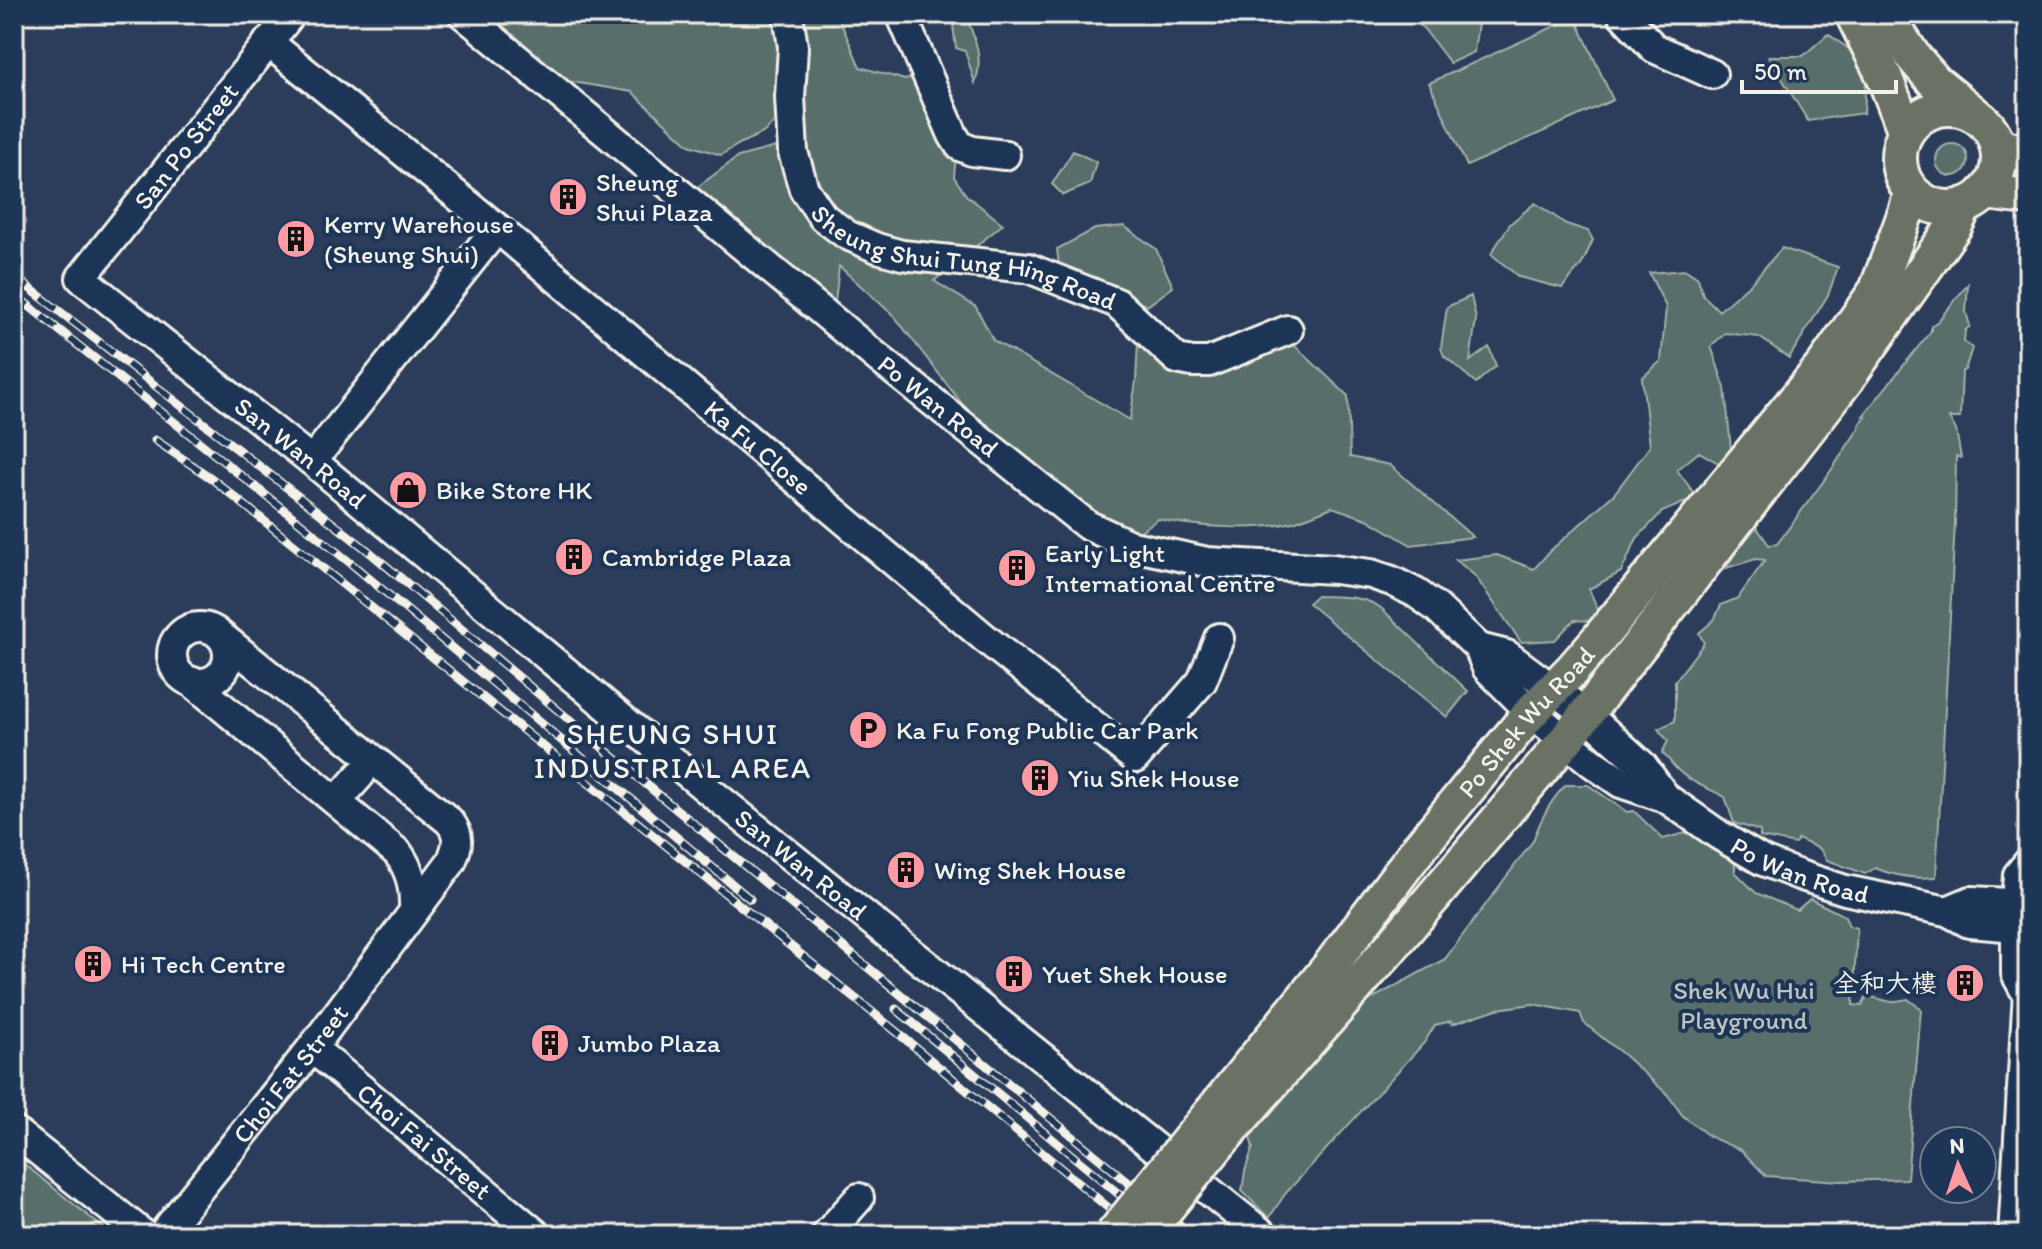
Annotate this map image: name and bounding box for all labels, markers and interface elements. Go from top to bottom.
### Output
scale bar [1742,44,1896,94]
text: 50 m [1754,57,1807,86]
street label: San Po Street [127,76,246,216]
place label: Sheung Shui Plaza [596,166,713,228]
building icon: Sheung Shui Plaza [547,176,589,218]
street label: Sheung Shui Tung Hing Road [804,199,1121,317]
place label: Kerry Warehouse (Sheung Shui) [324,208,514,270]
building icon: Kerry Warehouse (Sheung Shui) [275,218,317,260]
street label: Po Wan Road [871,348,1005,464]
street label: San Wan Road [228,390,373,516]
street label: Ka Fu Close [698,393,818,502]
shop icon: Bike Store HK [387,469,429,511]
place label: Bike Store HK [436,474,592,506]
building icon: Cambridge Plaza [553,536,595,578]
place label: Early Light International Centre [1045,537,1275,599]
place label: Cambridge Plaza [602,541,791,573]
building icon: Early Light International Centre [996,547,1038,589]
street label: Po Shek Wu Road [1451,639,1602,804]
parking icon: Ka Fu Fong Public Car Park [847,709,889,751]
place label: Ka Fu Fong Public Car Park [896,714,1199,746]
district label: SHEUNG SHUI INDUSTRIAL AREA [534,715,812,786]
building icon: Yiu Shek House [1019,757,1061,799]
place label: Yiu Shek House [1068,762,1239,794]
street label: San Wan Road [728,802,874,927]
street label: Po Wan Road [1725,830,1872,911]
building icon: Wing Shek House [885,849,927,891]
place label: Wing Shek House [934,854,1126,886]
building icon: Hi Tech Centre [72,943,114,985]
place label: Hi Tech Centre [121,948,286,980]
building icon: Yuet Shek House [993,953,1035,995]
place label: Yuet Shek House [1042,958,1228,990]
building icon: 全和大樓 [1944,962,1986,1004]
place label: 全和大樓 [1833,967,1937,999]
park label: Shek Wu Hui Playground [1673,974,1815,1036]
street label: Choi Fat Street [226,998,355,1150]
building icon: Jumbo Plaza [529,1022,571,1064]
place label: Jumbo Plaza [578,1027,721,1059]
street label: Choi Fai Street [351,1076,498,1206]
north arrow [1918,1125,1998,1205]
text: N [1949,1132,1965,1159]

